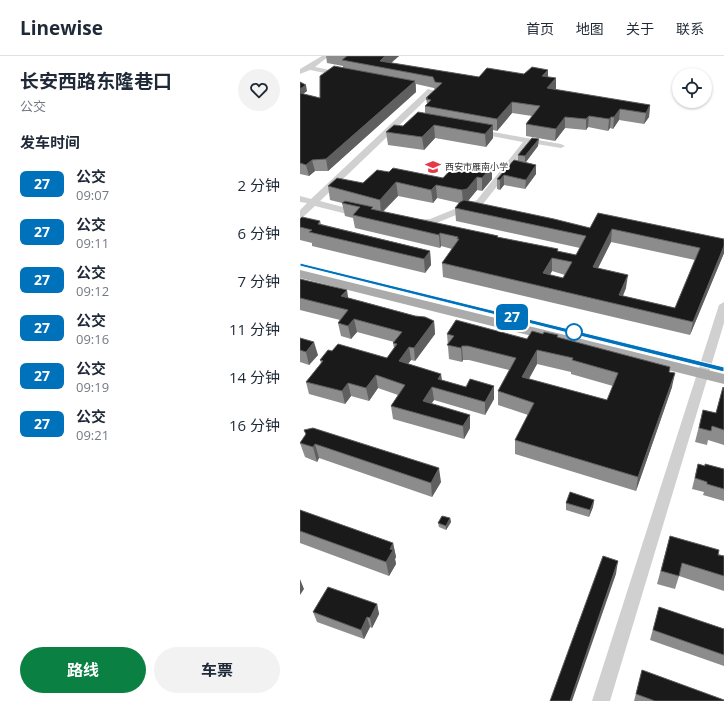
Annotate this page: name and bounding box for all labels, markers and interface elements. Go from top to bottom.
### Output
text: Linewise [20,15,103,41]
text: 首页 [526,19,554,38]
text: 地图 [576,19,604,38]
text: 关于 [626,19,654,38]
text: 联系 [676,19,704,38]
text: 长安西路东隆巷口 [20,68,172,94]
map controls [672,68,712,108]
button: locate [672,68,712,108]
button: heart [238,69,280,111]
text: 公交 [20,97,46,115]
text: 发车时间 [20,132,80,152]
school or university icon: 西安市雁南小学 [424,158,442,176]
place label: 西安市雁南小学 [445,160,508,173]
text: 公交 [76,166,106,186]
text: 27 [34,174,50,193]
text: 2 分钟 [238,175,280,195]
text: 09:07 [76,186,109,204]
text: 公交 [76,214,106,234]
text: 27 [34,222,50,241]
text: 6 分钟 [238,223,280,243]
text: 09:11 [76,234,109,252]
text: 公交 [76,262,106,282]
text: 27 [34,270,50,289]
text: 7 分钟 [238,271,280,291]
text: 09:12 [76,282,109,300]
line badge: 27 [494,304,530,330]
text: 27 [504,307,520,326]
text: 公交 [76,310,106,330]
text: 27 [34,318,50,337]
text: 11 分钟 [229,319,280,339]
unlabelled marker [565,323,583,341]
text: 09:16 [76,330,109,348]
text: 公交 [76,358,106,378]
text: 27 [34,366,50,385]
text: 14 分钟 [229,367,280,387]
text: 09:19 [76,378,109,396]
text: 公交 [76,406,106,426]
text: 27 [34,414,50,433]
text: 16 分钟 [229,415,280,435]
text: 09:21 [76,426,109,444]
button: 路线 [20,647,146,693]
button: 车票 [154,647,280,693]

